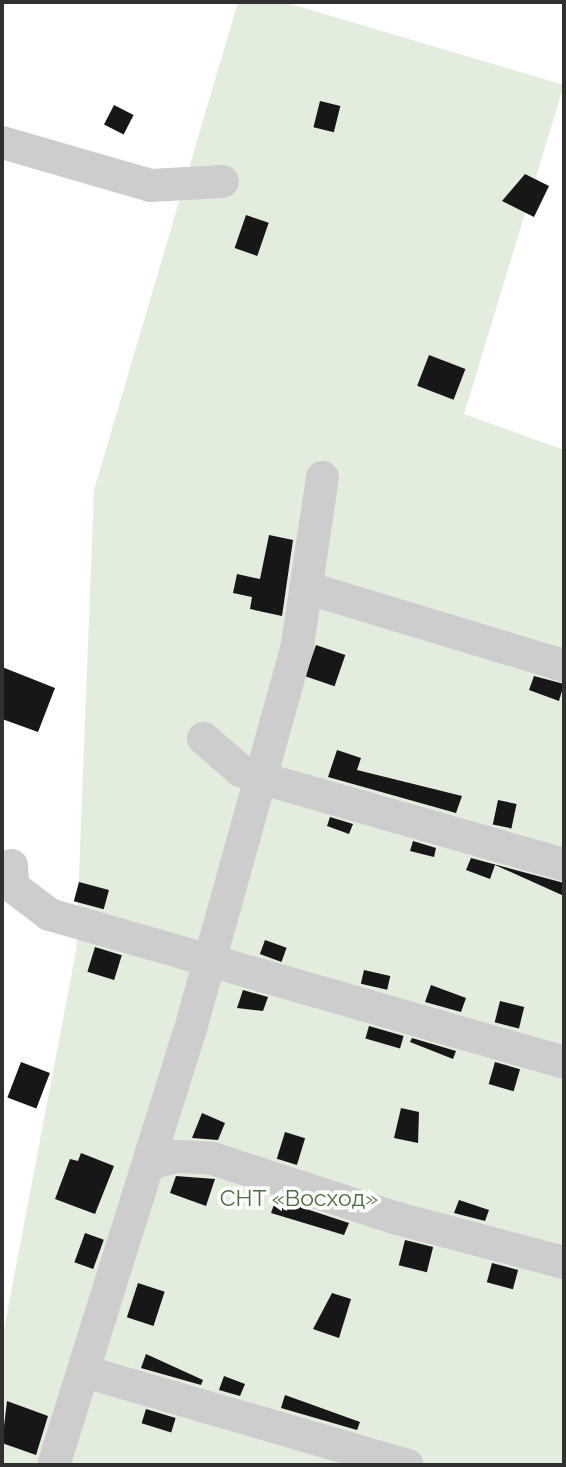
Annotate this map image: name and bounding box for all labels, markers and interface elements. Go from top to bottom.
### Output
park label: СНТ «Восход» [219,1184,379,1212]

